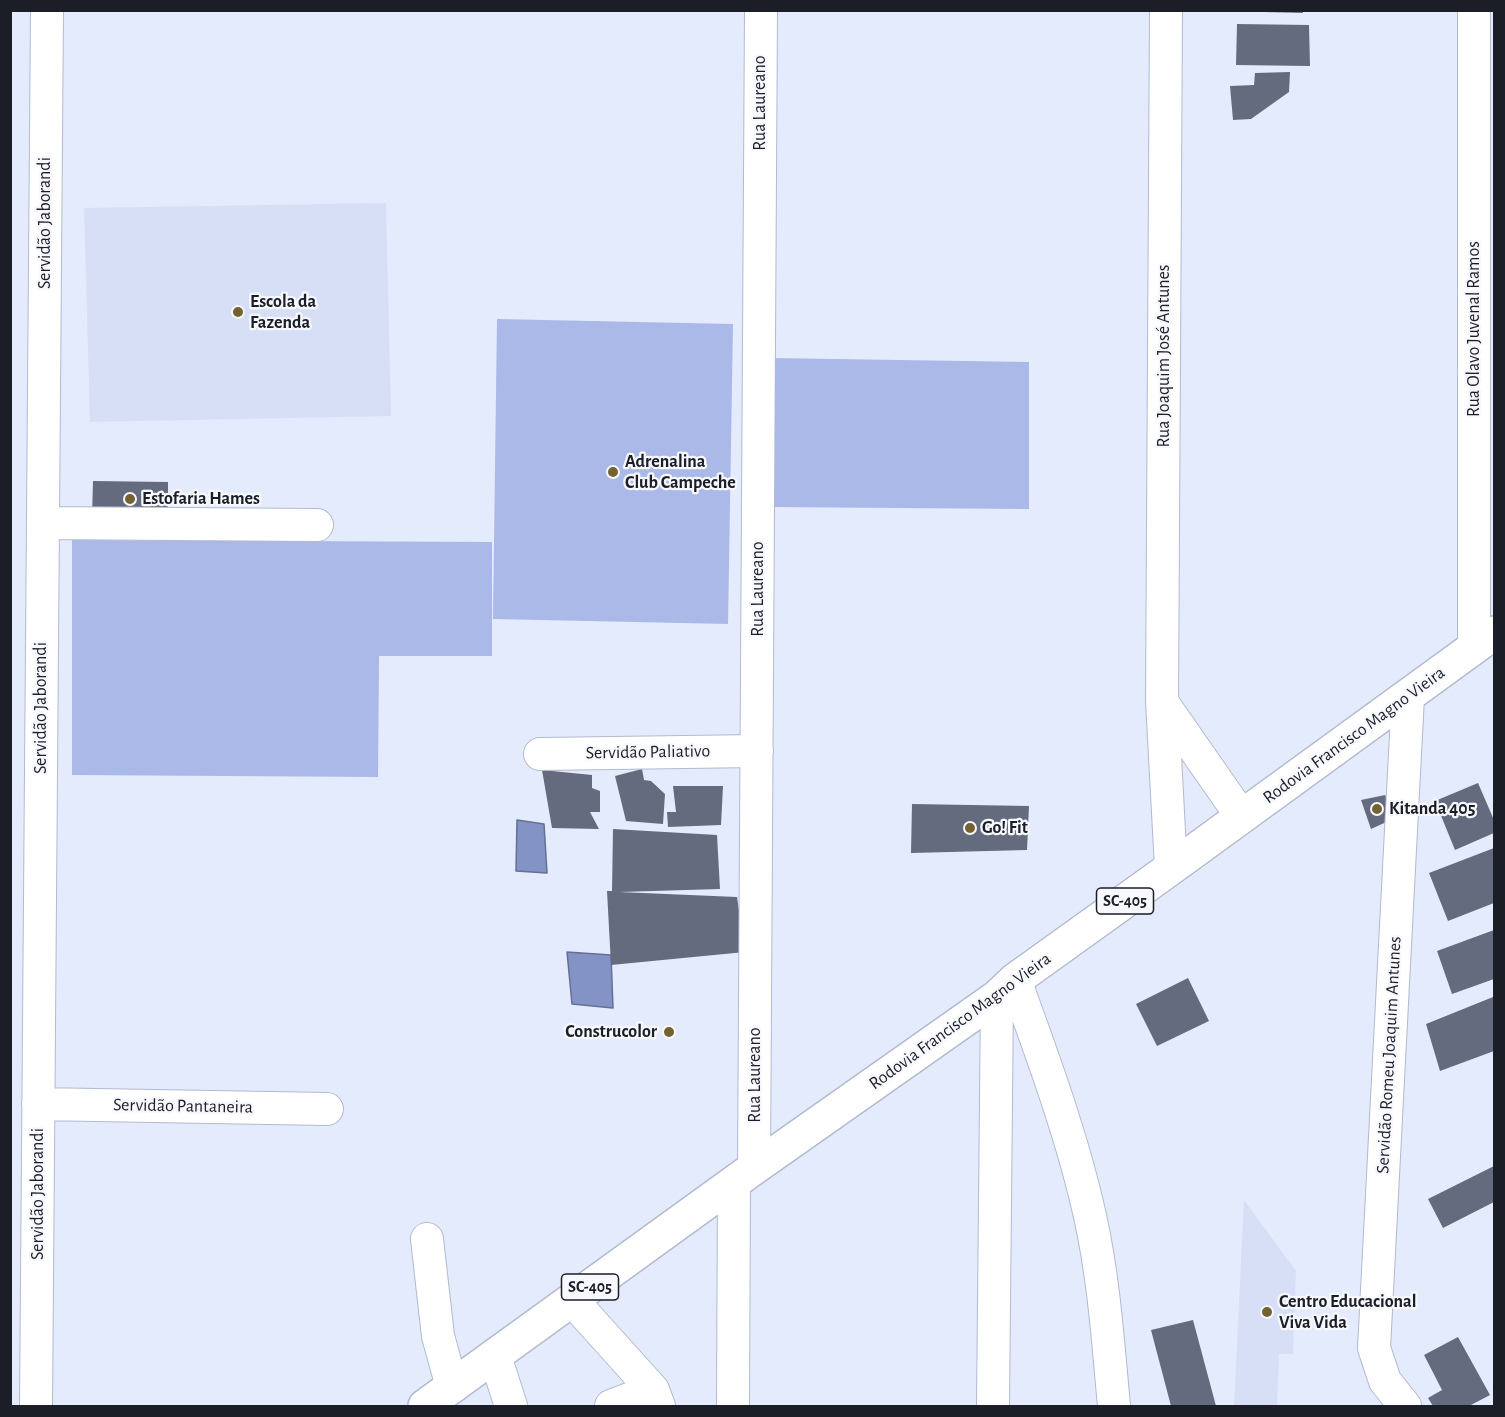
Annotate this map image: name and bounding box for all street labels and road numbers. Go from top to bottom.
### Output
street label: Rua Laureano [749,55,771,151]
street label: Servidão Jaborandi [34,157,56,289]
street label: Rua Olavo Juvenal Ramos [1463,241,1485,417]
street label: Rua Joaquim José Antunes [1153,264,1175,448]
street label: Rua Laureano [747,541,769,637]
street label: Servidão Jaborandi [30,642,52,774]
street label: Rodovia Francisco Magno Vieira [1259,662,1449,808]
street label: Servidão Paliativo [586,740,710,764]
road number: SC-405 [1096,888,1154,914]
street label: Servidão Romeu Joaquim Antunes [1372,936,1406,1174]
street label: Rodovia Francisco Magno Vieira [865,948,1055,1094]
street label: Rua Laureano [744,1027,766,1123]
street label: Servidão Pantaneira [113,1094,253,1118]
street label: Servidão Jaborandi [27,1128,49,1260]
road number: SC-405 [562,1274,618,1300]

